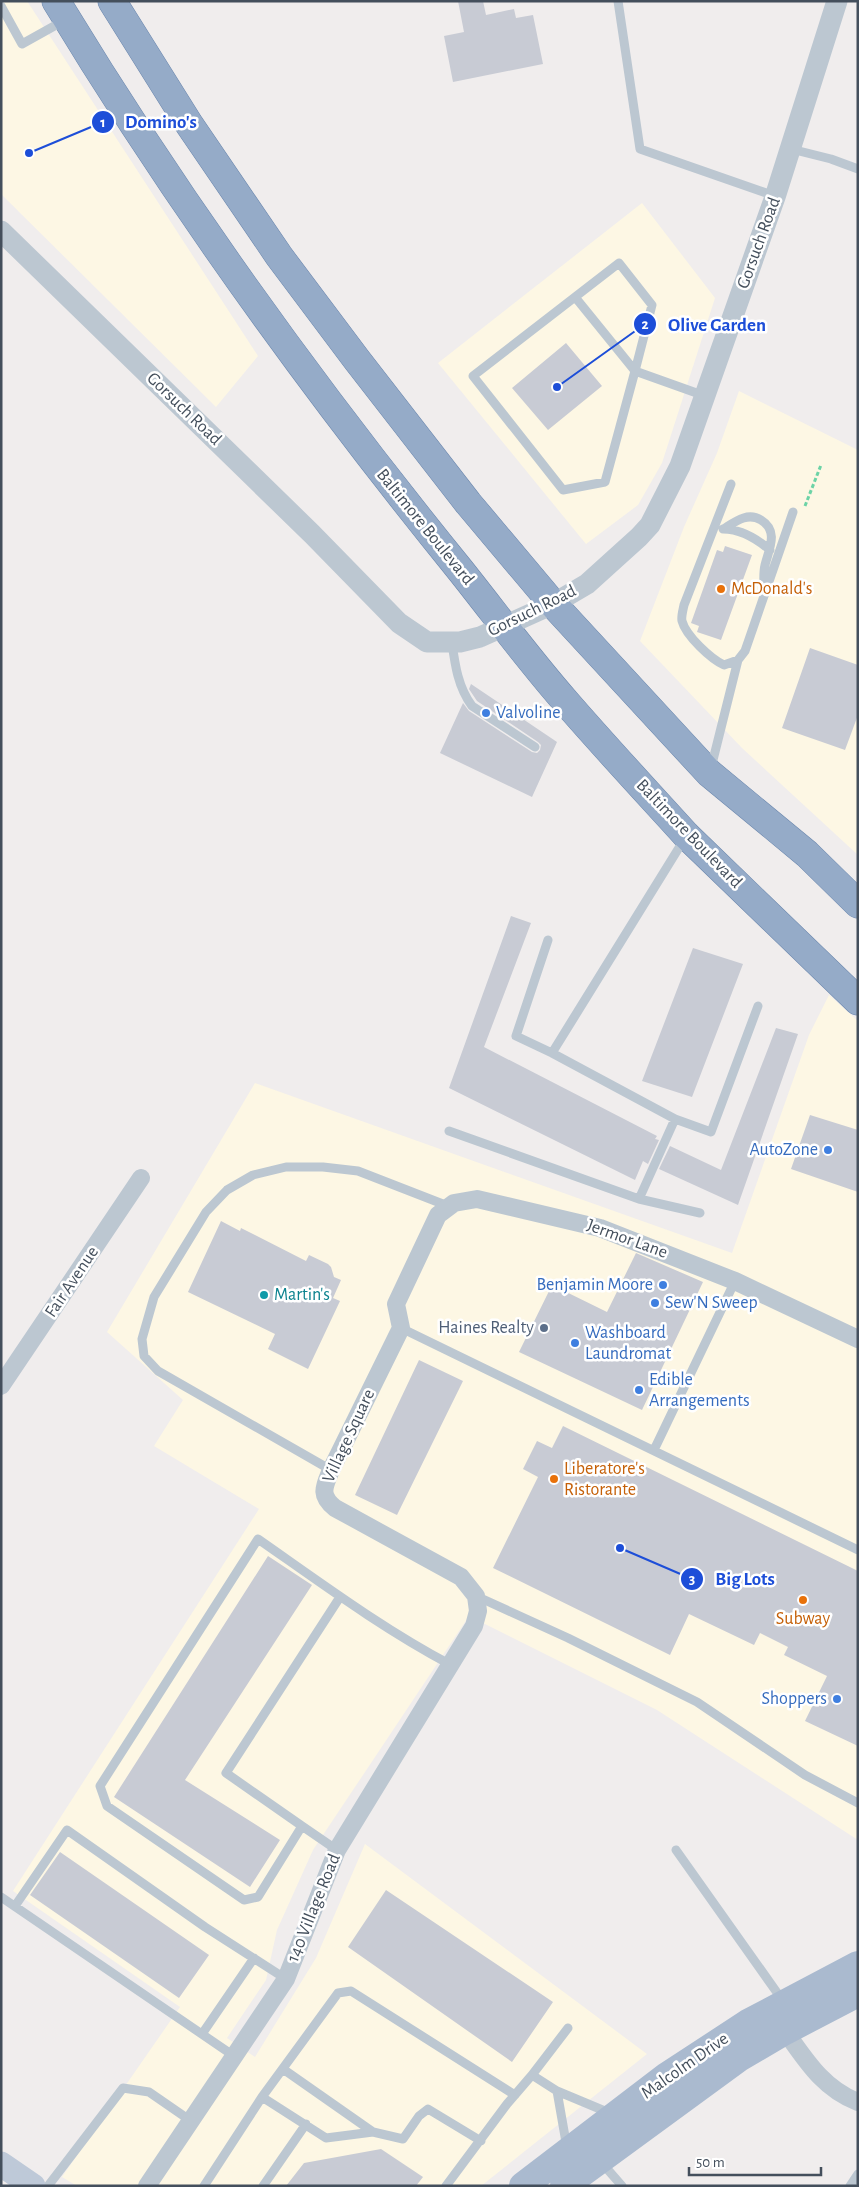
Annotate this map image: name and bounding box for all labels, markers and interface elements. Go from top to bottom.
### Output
callout: Domino's [90,105,207,139]
text: Domino's [125,113,197,132]
text: 1 [100,115,106,130]
street label: Gorsuch Road [734,195,784,291]
callout: Olive Garden [633,307,776,341]
text: Olive Garden [668,316,766,335]
text: 2 [641,317,649,332]
street label: Gorsuch Road [143,369,225,449]
street label: Baltimore Boulevard [373,466,477,588]
place label: McDonald's [731,580,813,598]
street label: Gorsuch Road [485,582,579,640]
marker: McDonald's [715,583,727,595]
place label: Valvoline [496,704,561,722]
marker: Valvoline [480,707,492,719]
street label: Baltimore Boulevard [633,776,745,892]
place label: AutoZone [749,1141,818,1159]
marker: AutoZone [822,1144,834,1156]
street label: Jermor Lane [584,1216,670,1262]
street label: Fair Avenue [42,1243,102,1321]
place label: Benjamin Moore [537,1276,653,1294]
marker: Benjamin Moore [657,1279,669,1291]
place label: Martin's [274,1286,330,1304]
marker: Martin's [258,1289,270,1301]
place label: Sew'N Sweep [665,1294,758,1312]
marker: Sew'N Sweep [649,1297,661,1309]
place label: Haines Realty [438,1319,534,1337]
marker: Haines Realty [538,1322,550,1334]
place label: Washboard Laundromat [585,1324,672,1363]
marker: Washboard Laundromat [569,1337,581,1349]
place label: Edible Arrangements [649,1371,750,1410]
marker: Edible Arrangements [633,1384,645,1396]
street label: Village Square [320,1387,378,1485]
place label: Liberatore's Ristorante [564,1460,645,1499]
marker: Liberatore's Ristorante [548,1473,560,1485]
callout: Big Lots [680,1562,784,1596]
text: Big Lots [715,1570,775,1589]
text: 3 [689,1572,695,1587]
marker: Subway [797,1594,809,1606]
place label: Subway [776,1610,830,1628]
place label: Shoppers [761,1690,827,1708]
marker: Shoppers [831,1693,843,1705]
street label: 140 Village Road [284,1851,344,1965]
street label: Malcolm Drive [638,2029,732,2103]
scale bar [689,2144,822,2176]
text: 50 m [696,2155,725,2170]

